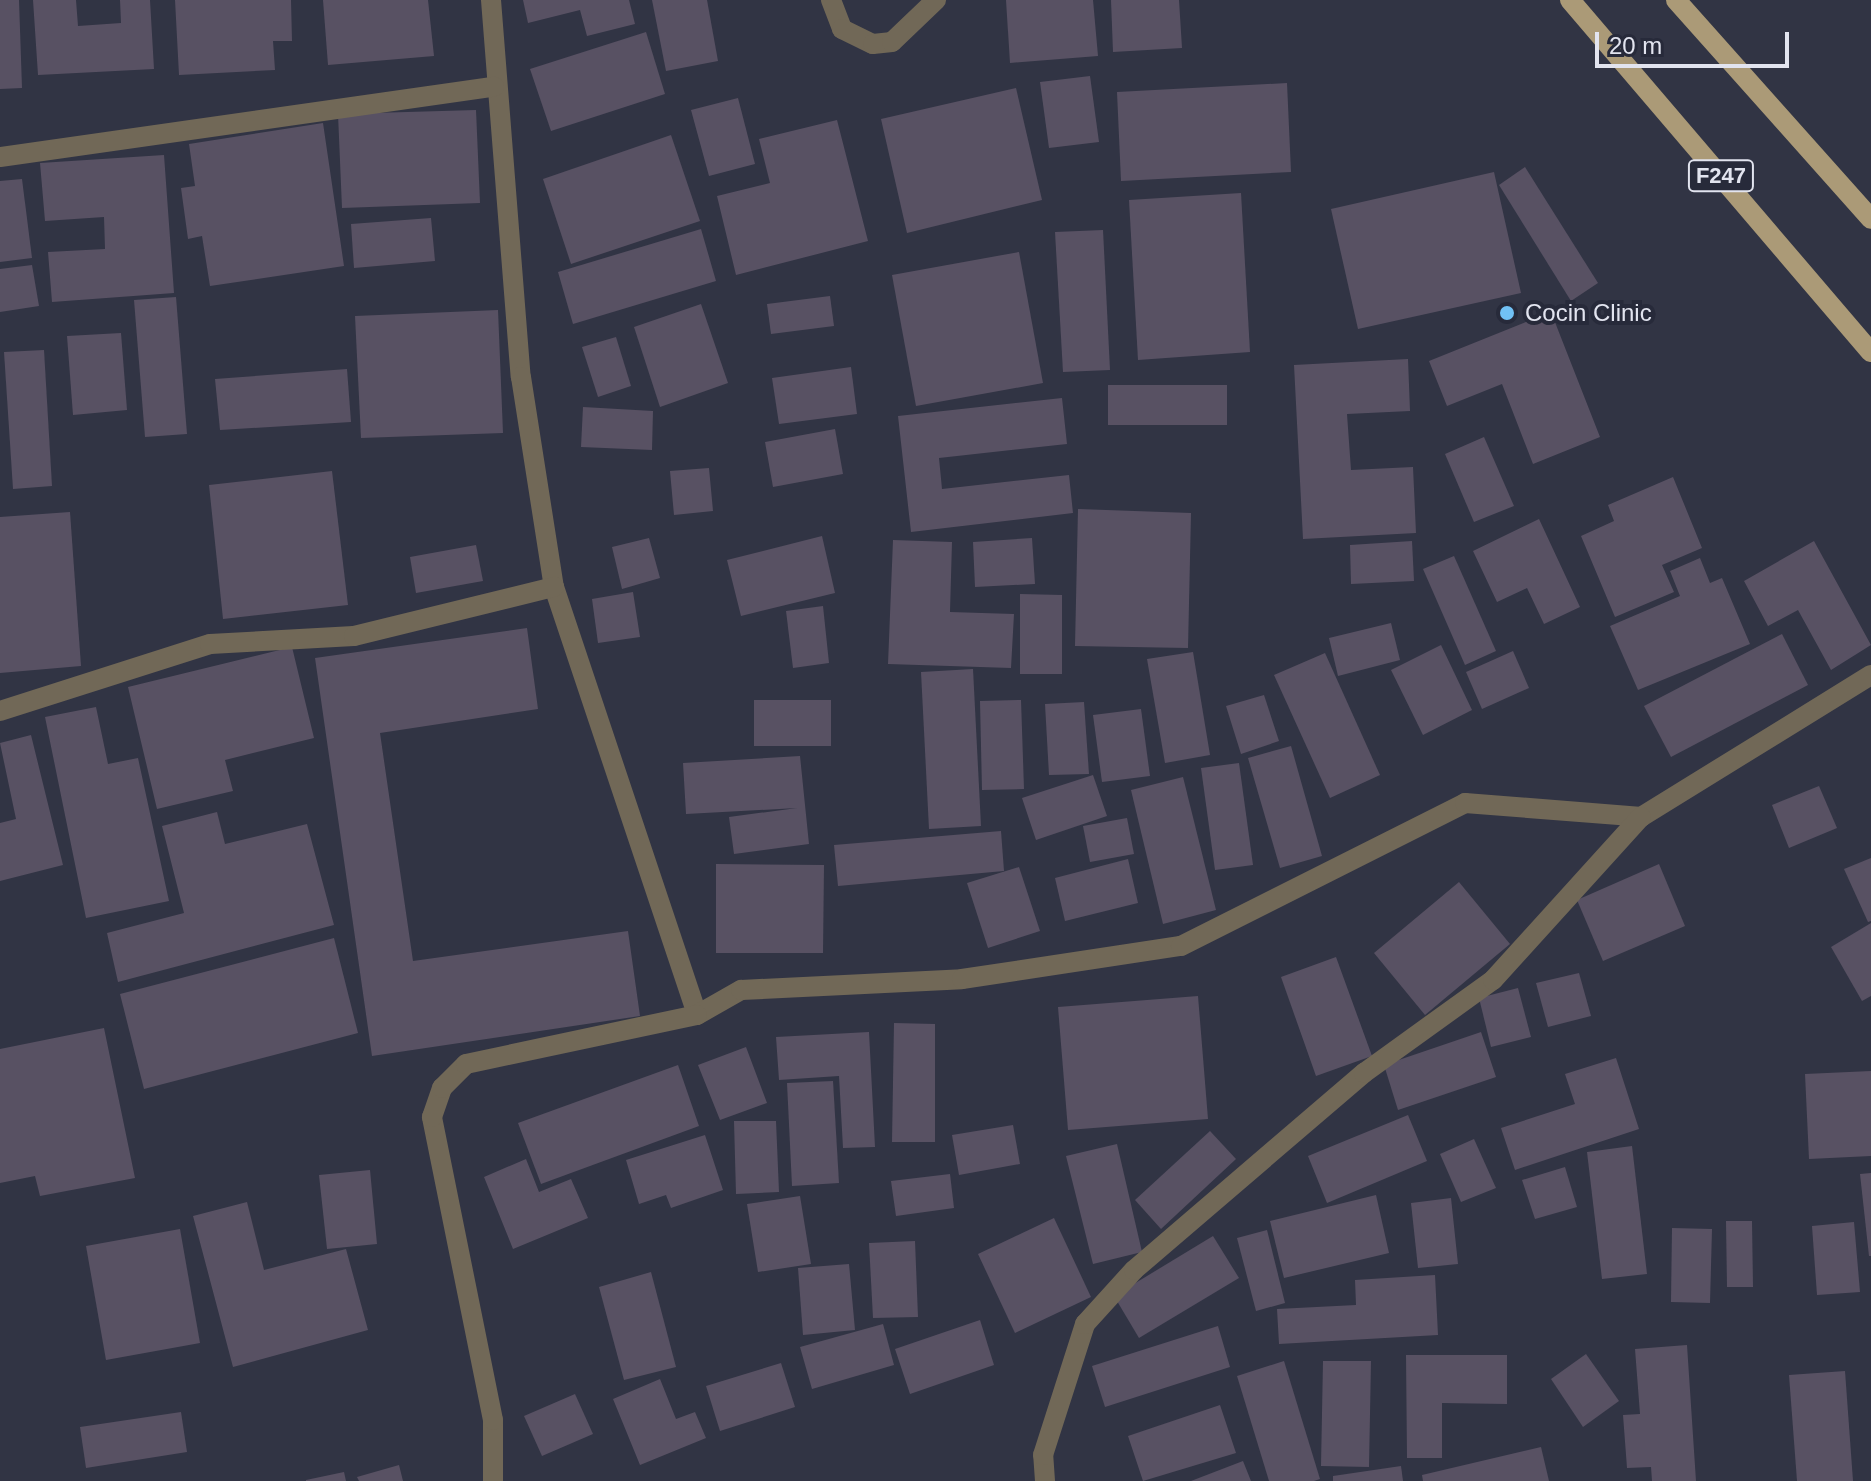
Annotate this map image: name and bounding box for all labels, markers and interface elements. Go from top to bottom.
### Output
scale bar [1599,16,1793,66]
text: 20 m [1609,32,1662,59]
road number: F247 [1687,158,1755,194]
place label: Cocin Clinic [1525,299,1652,327]
marker: Cocin Clinic [1496,302,1518,324]

